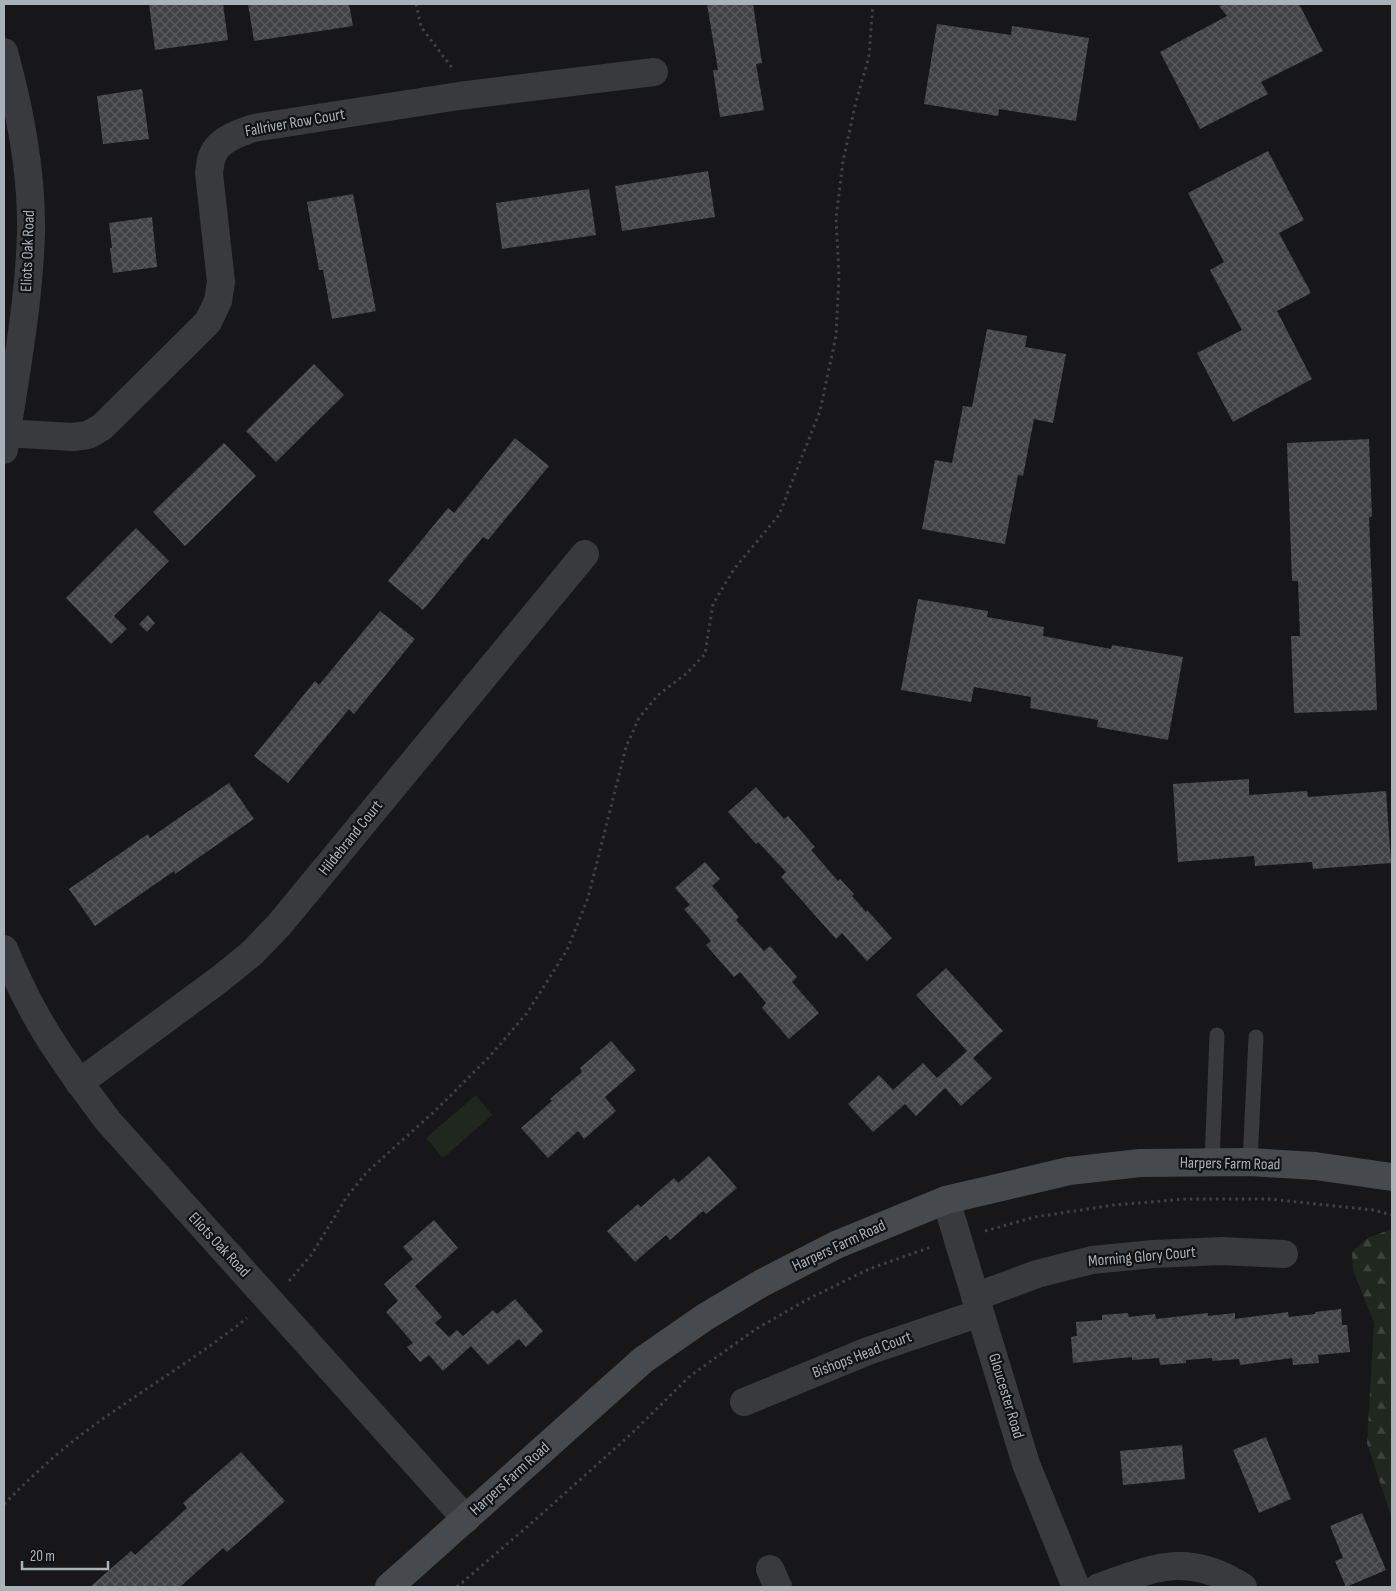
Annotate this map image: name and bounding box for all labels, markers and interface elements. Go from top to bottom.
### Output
street label: Fallriver Row Court [244,105,346,141]
street label: Eliots Oak Road [17,210,39,292]
street label: Hildebrand Court [315,797,387,879]
street label: Harpers Farm Road [1180,1154,1280,1174]
street label: Eliots Oak Road [184,1209,254,1281]
street label: Harpers Farm Road [789,1216,889,1276]
street label: Morning Glory Court [1087,1243,1197,1271]
street label: Bishops Head Court [810,1327,914,1383]
street label: Gloucester Road [984,1351,1028,1441]
street label: Harpers Farm Road [466,1438,554,1520]
scale bar [22,1538,109,1570]
text: 20 m [30,1547,55,1566]

